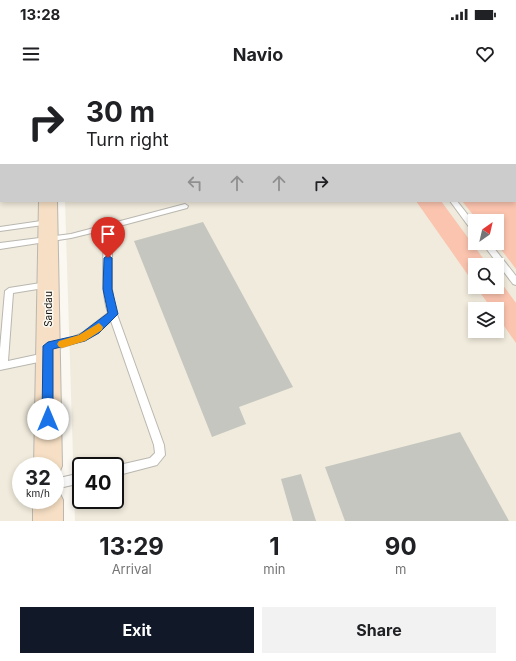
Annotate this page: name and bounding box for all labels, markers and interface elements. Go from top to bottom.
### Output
text: 13:28 [20,5,60,24]
icon: menu [20,43,42,65]
icon: heart [474,43,496,65]
text: Navio [233,44,283,65]
text: 30 m [86,95,155,129]
icon: right [20,96,72,148]
text: Turn right [86,129,169,150]
icon: left [184,172,206,194]
icon: ahead [226,172,248,194]
icon: ahead [268,172,290,194]
icon: right [310,172,332,194]
north arrow [468,214,504,250]
map controls [468,214,504,338]
pin [91,217,125,258]
icon: arrive [97,223,119,245]
button: search [468,258,504,294]
street label: Sandau [42,291,54,327]
button: layers [468,302,504,338]
position arrow [27,398,69,440]
speed limit sign: 40 [72,457,124,509]
text: 32 [25,466,51,490]
text: km/h [26,487,50,499]
text: 13:29 [99,532,164,561]
text: 1 [269,532,280,561]
text: 90 [385,532,417,561]
text: Arrival [112,561,152,577]
text: min [263,561,286,577]
text: m [395,561,406,577]
button: Exit [20,607,254,653]
button: Share [262,607,496,653]

